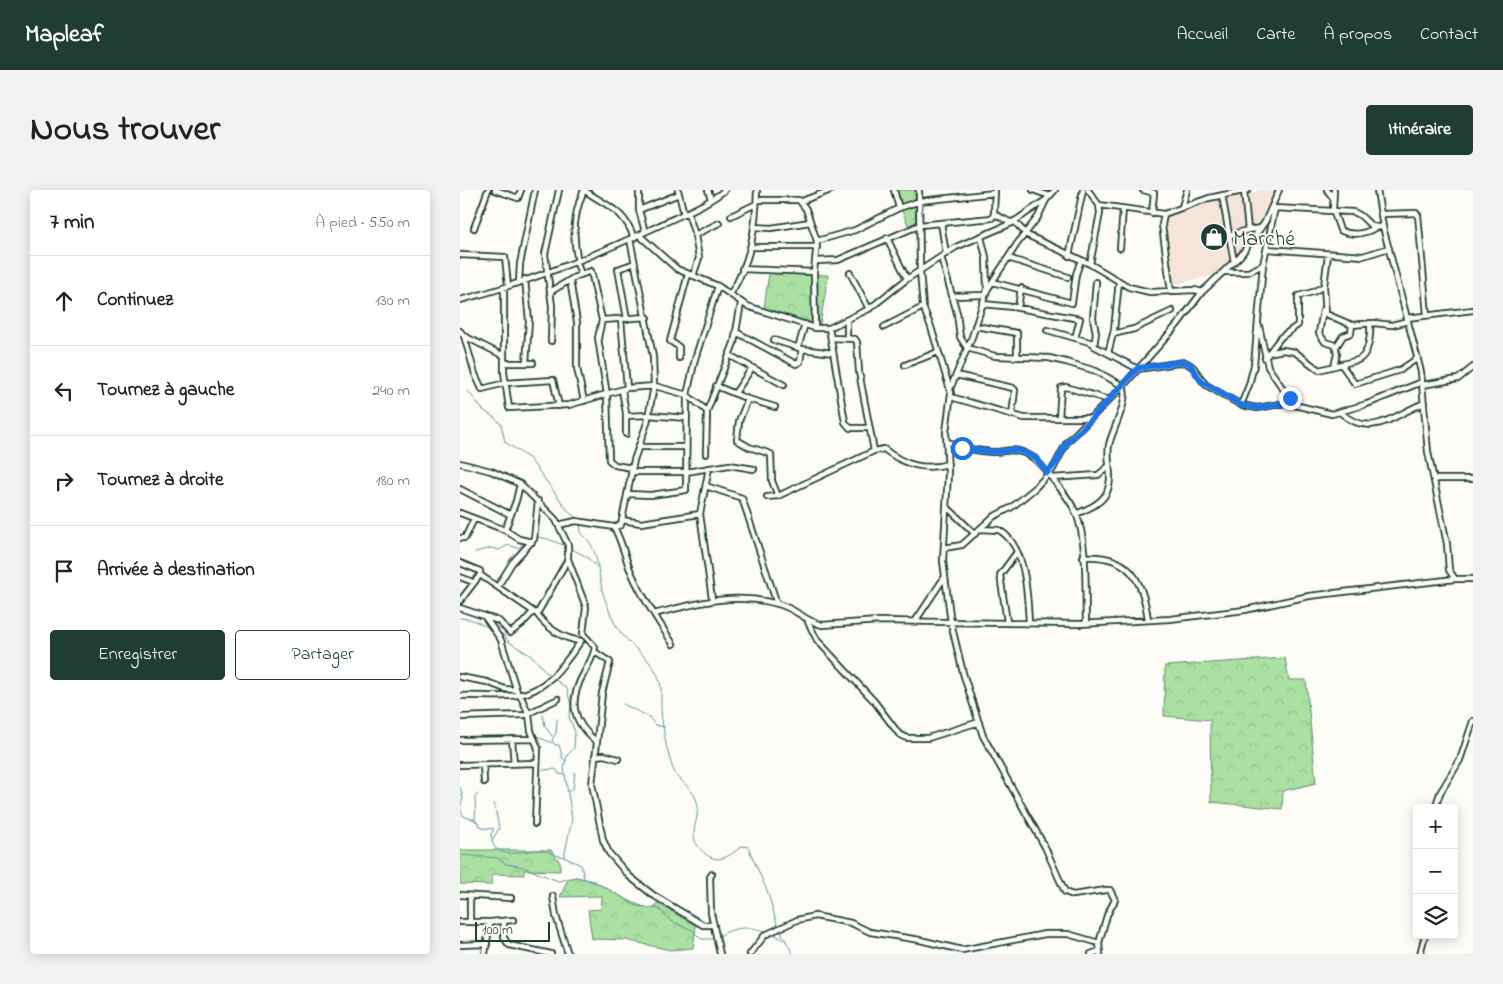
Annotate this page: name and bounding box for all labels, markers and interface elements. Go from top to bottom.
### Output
text: Mapleaf [25,18,104,53]
text: Accueil [1176,22,1228,48]
text: Carte [1256,22,1295,48]
text: À propos [1323,22,1392,48]
text: Contact [1420,22,1478,48]
text: Nous trouver [30,105,220,156]
button: Itinéraire [1366,105,1473,155]
text: 7 min [50,208,94,238]
text: À pied · 550 m [315,211,410,235]
shop icon: Marché [1199,222,1229,252]
place label: Marché [1233,224,1295,256]
icon: ahead [50,287,78,315]
text: Continuez [97,287,173,314]
text: 130 m [375,289,410,313]
icon: left [50,377,78,405]
text: Tournez à gauche [97,377,234,404]
text: 240 m [372,379,410,403]
route end [1279,387,1302,410]
route start [951,437,974,460]
icon: right [50,467,78,495]
text: Tournez à droite [97,467,223,494]
text: 180 m [376,469,410,493]
icon: arrive [50,557,78,585]
text: Arrivée à destination [97,557,255,584]
button: Enregistrer [50,630,225,680]
button: Partager [235,630,410,680]
map controls [1413,804,1458,939]
button: + [1413,804,1458,849]
button: − [1413,849,1458,894]
button: layers [1413,894,1458,939]
scale bar [475,919,550,942]
text: 100 m [482,920,513,941]

